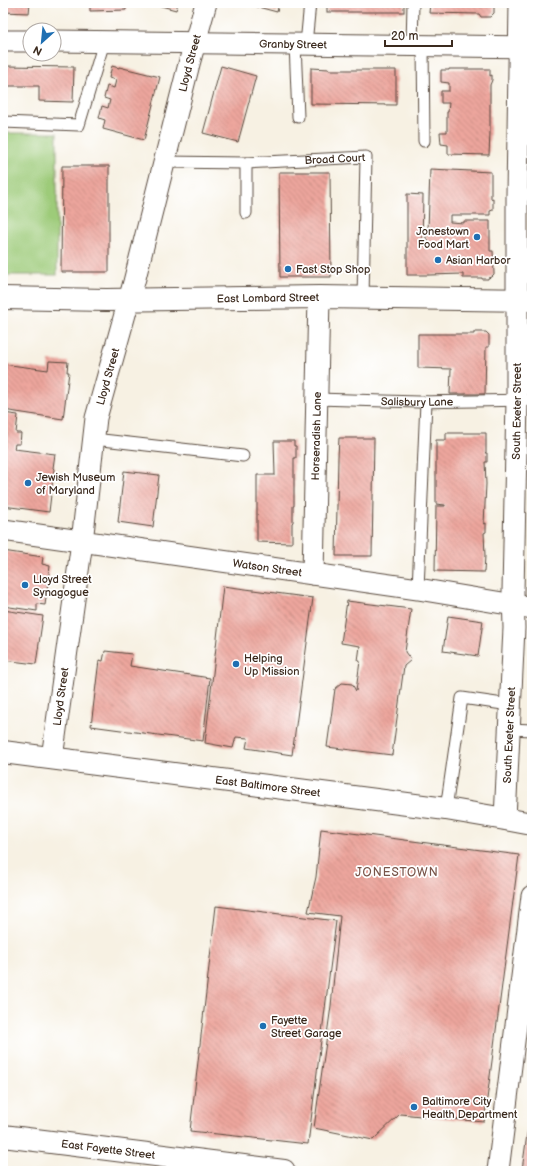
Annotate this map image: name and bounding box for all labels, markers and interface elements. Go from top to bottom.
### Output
north arrow [22,22,62,62]
scale bar [385,22,452,48]
text: 20 m [391,29,418,44]
street label: Lloyd Street [176,32,204,93]
street label: Granby Street [259,37,328,51]
text: N [31,43,44,58]
street label: Broad Court [304,151,366,167]
place label: Jonestown Food Mart [416,225,470,251]
marker: Jonestown Food Mart [472,232,482,242]
place label: Asian Harbor [446,254,511,267]
marker: Asian Harbor [433,255,443,265]
place label: Fast Stop Shop [296,263,370,276]
marker: Fast Stop Shop [283,264,293,274]
street label: East Lombard Street [217,290,320,305]
street label: Lloyd Street [93,346,122,407]
street label: South Exeter Street [509,362,524,460]
street label: Horseradish Lane [309,391,323,480]
street label: Salisbury Lane [381,394,454,409]
place label: Jewish Museum of Maryland [36,471,115,497]
marker: Jewish Museum of Maryland [23,478,33,488]
street label: Watson Street [232,556,303,579]
place label: Lloyd Street Synagogue [33,573,92,599]
marker: Lloyd Street Synagogue [20,580,30,590]
place label: Helping Up Mission [244,652,299,678]
marker: Helping Up Mission [231,659,241,669]
street label: Lloyd Street [50,666,71,727]
street label: South Exeter Street [500,686,518,784]
street label: East Baltimore Street [214,773,322,799]
district label: JONESTOWN [355,865,439,880]
place label: Fayette Street Garage [271,1014,342,1040]
marker: Fayette Street Garage [258,1021,268,1031]
place label: Baltimore City Health Department [422,1095,518,1121]
marker: Baltimore City Health Department [409,1102,419,1112]
street label: East Fayette Street [60,1137,157,1161]

